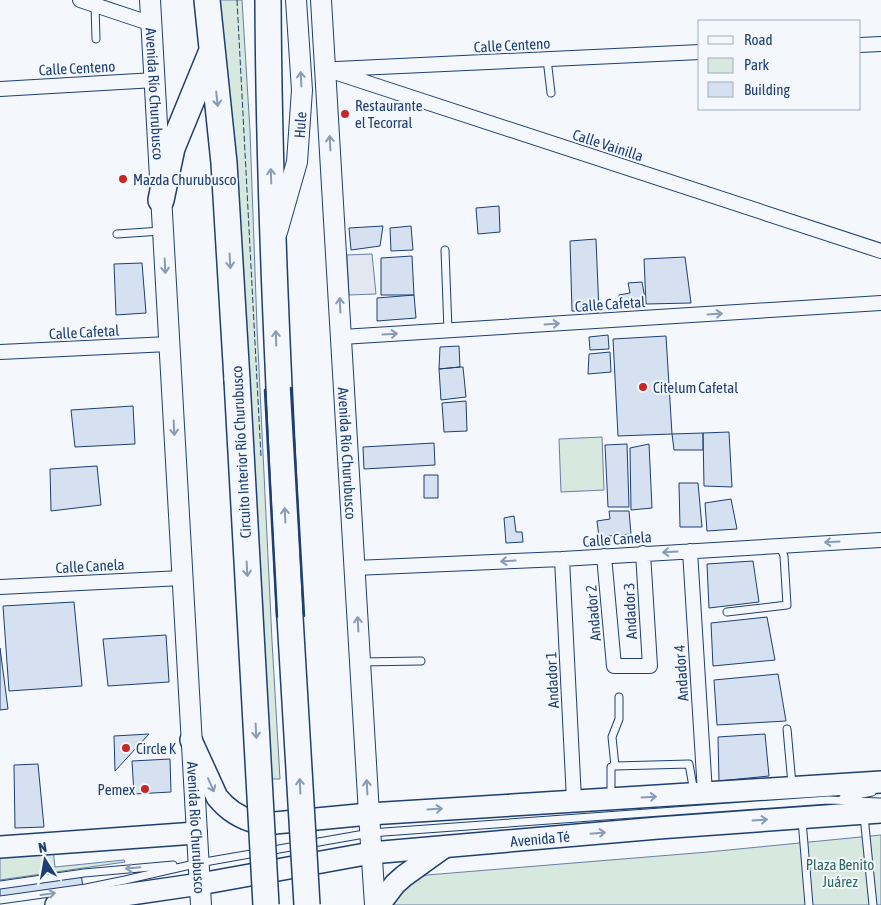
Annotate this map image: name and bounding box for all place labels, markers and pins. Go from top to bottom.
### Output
place label: Restaurante el Tecorral [355,97,423,131]
marker: Restaurante el Tecorral [339,108,351,120]
place label: Mazda Churubusco [133,171,237,188]
marker: Mazda Churubusco [117,173,129,185]
place label: Citelum Cafetal [653,379,738,396]
marker: Citelum Cafetal [637,381,649,393]
place label: Circle K [136,740,177,757]
marker: Circle K [120,742,132,754]
place label: Pemex [97,781,135,798]
marker: Pemex [139,783,151,795]

